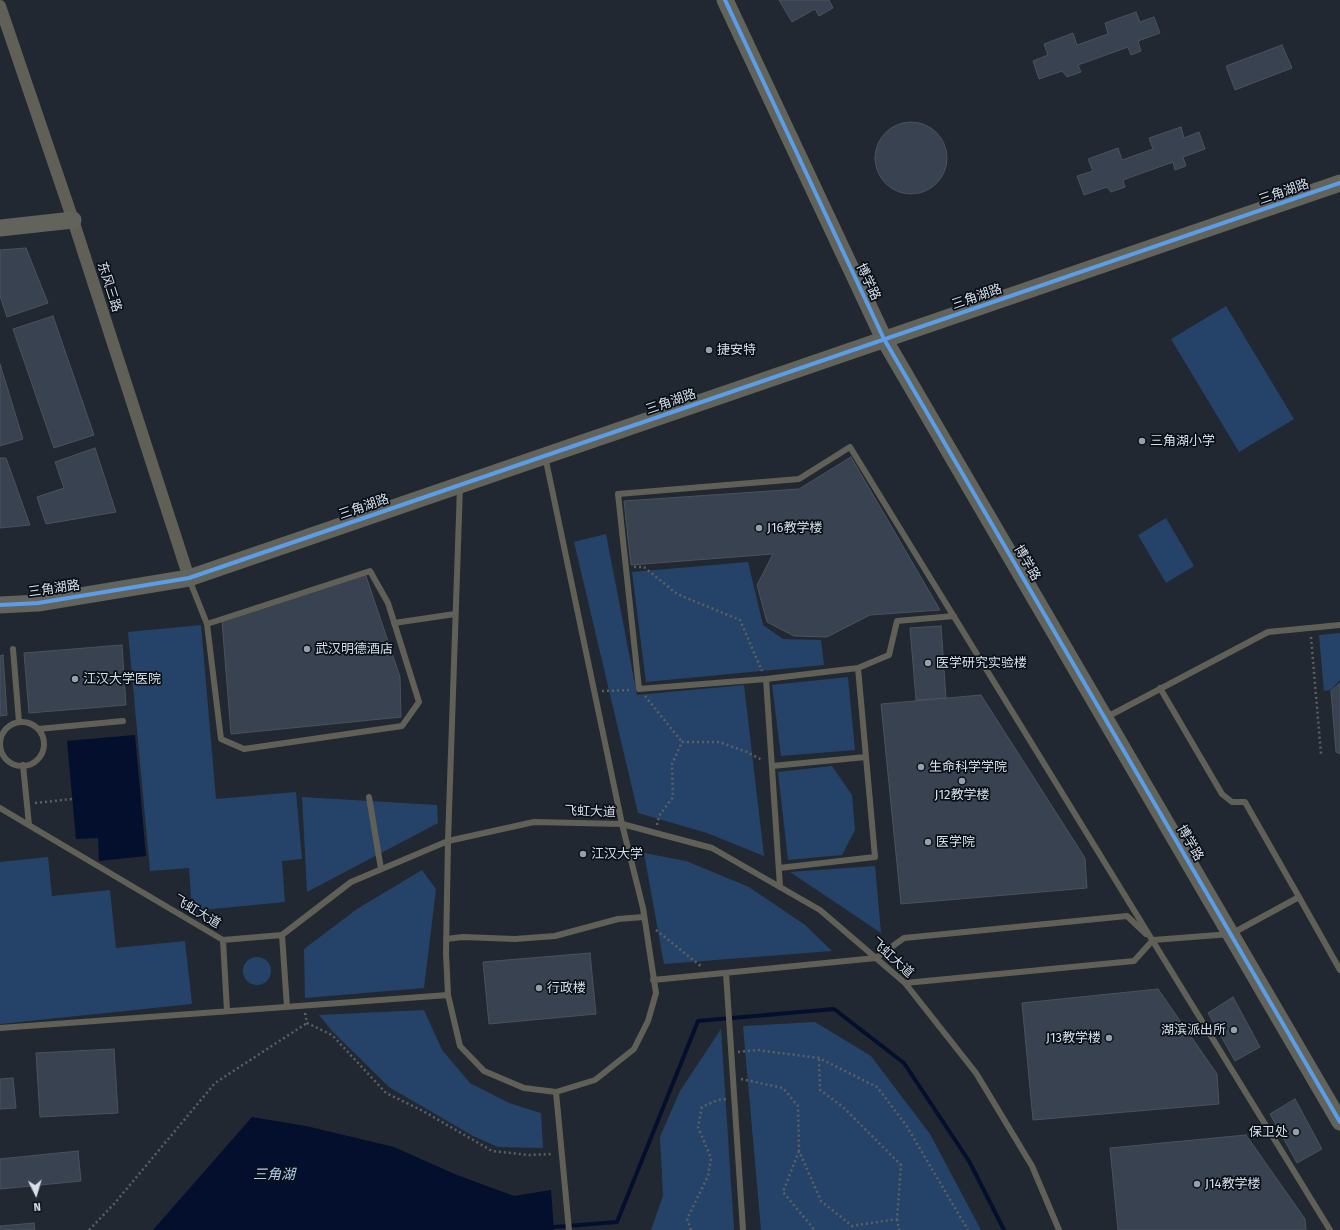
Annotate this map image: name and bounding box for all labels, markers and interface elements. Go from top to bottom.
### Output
street label: 三角湖路 [1257,176,1311,208]
street label: 东风三路 [94,260,124,314]
street label: 博学路 [853,261,883,303]
street label: 三角湖路 [950,281,1004,313]
place label: 捷安特 [717,342,756,358]
marker: 捷安特 [704,345,714,355]
street label: 三角湖路 [644,386,698,418]
place label: 三角湖小学 [1150,433,1215,449]
marker: 三角湖小学 [1137,436,1147,446]
street label: 三角湖路 [337,491,391,523]
place label: J16教学楼 [767,520,823,536]
marker: J16教学楼 [754,523,764,533]
street label: 博学路 [1010,542,1044,584]
street label: 三角湖路 [27,578,81,600]
place label: 武汉明德酒店 [315,641,393,657]
marker: 武汉明德酒店 [302,644,312,654]
place label: 医学研究实验楼 [936,655,1027,671]
marker: 医学研究实验楼 [923,658,933,668]
place label: 江汉大学医院 [83,671,161,687]
marker: 江汉大学医院 [70,674,80,684]
place label: 生命科学学院 [929,759,1007,775]
marker: 生命科学学院 [916,762,926,772]
marker: J12教学楼 [957,776,967,786]
place label: J12教学楼 [934,787,990,803]
street label: 飞虹大道 [564,803,616,821]
street label: 博学路 [1173,822,1207,864]
place label: 医学院 [936,834,975,850]
marker: 医学院 [923,837,933,847]
place label: 江汉大学 [591,846,643,862]
marker: 江汉大学 [578,849,588,859]
street label: 飞虹大道 [171,892,223,932]
street label: 飞虹大道 [867,935,917,981]
place label: 行政楼 [547,980,586,996]
marker: 行政楼 [534,983,544,993]
place label: 湖滨派出所 [1161,1022,1226,1038]
marker: 湖滨派出所 [1229,1025,1239,1035]
place label: J13教学楼 [1046,1030,1101,1046]
marker: J13教学楼 [1104,1033,1114,1043]
place label: 保卫处 [1249,1124,1288,1140]
marker: 保卫处 [1291,1127,1301,1137]
water label: 三角湖 [253,1167,295,1183]
north arrow [16,1174,56,1214]
place label: J14教学楼 [1205,1176,1261,1192]
marker: J14教学楼 [1192,1179,1202,1189]
text: N [33,1200,41,1213]

